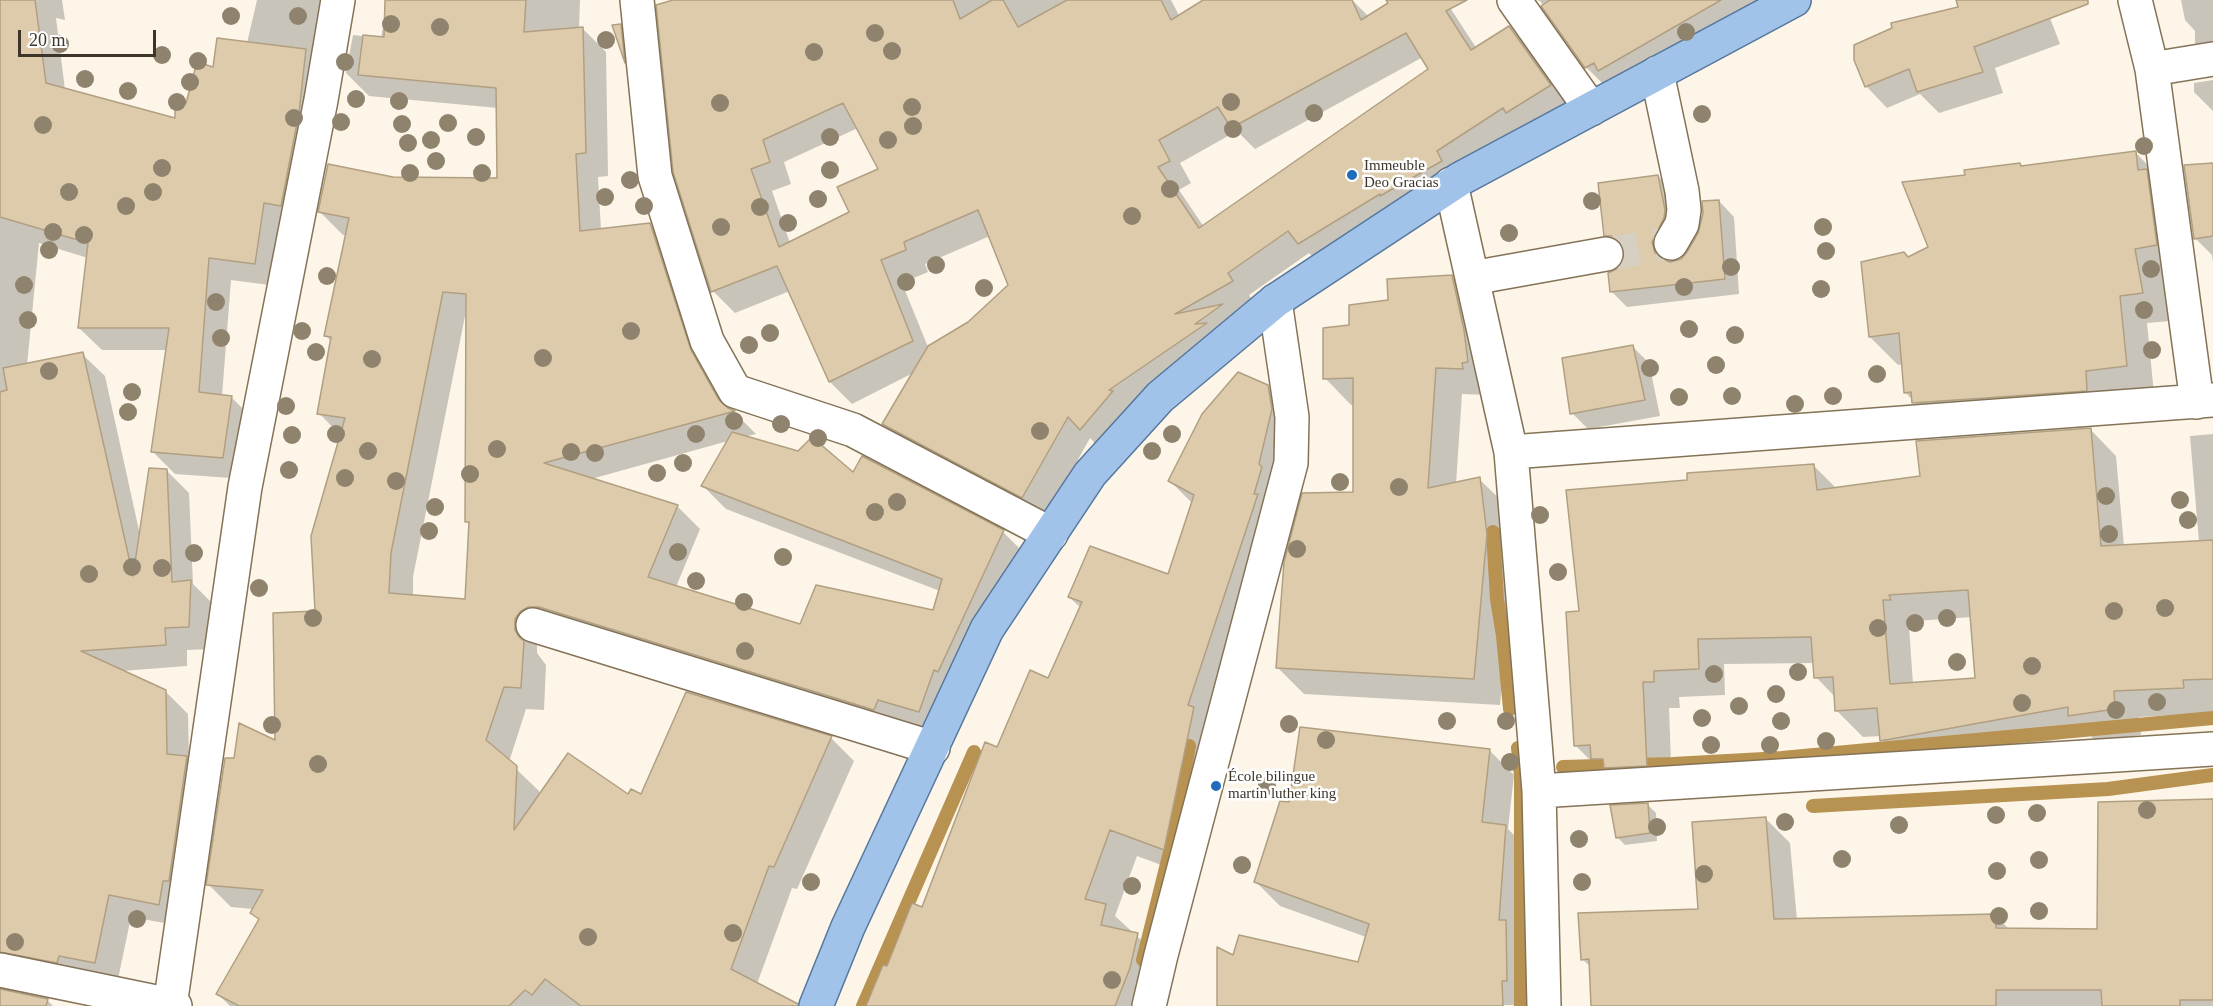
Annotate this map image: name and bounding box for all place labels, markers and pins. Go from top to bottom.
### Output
place label: Immeuble Deo Gracias [1364,157,1439,192]
marker: Immeuble Deo Gracias [1345,168,1359,182]
place label: École bilingue martin luther king [1228,768,1336,803]
marker: École bilingue martin luther king [1209,779,1223,793]

